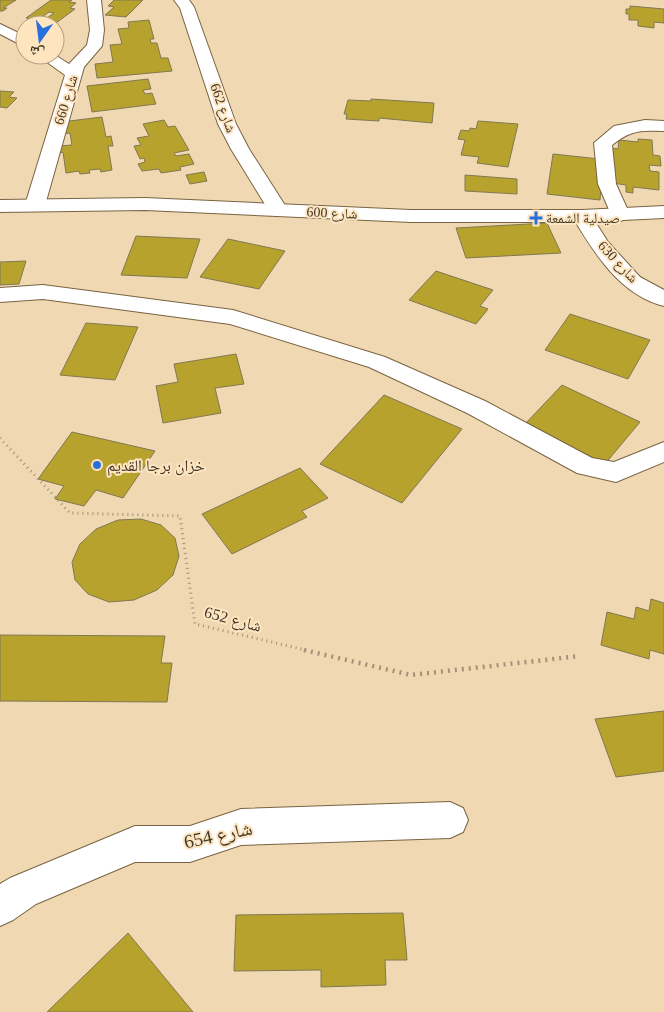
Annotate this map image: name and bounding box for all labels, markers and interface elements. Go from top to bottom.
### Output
north arrow [15,15,65,65]
text: ش [28,42,46,61]
street label: شارع 660 [51,73,83,127]
street label: شارع 662 [205,81,239,135]
street label: شارع 600 [306,204,358,224]
place label: صيدلية الشمعة [546,211,620,226]
marker: صيدلية الشمعة [530,212,542,224]
street label: شارع 630 [594,238,641,287]
place label: خزان برجا القديم [107,457,205,476]
marker: خزان برجا القديم [91,459,103,471]
street label: شارع 652 [202,603,263,637]
street label: شارع 654 [182,818,254,853]

